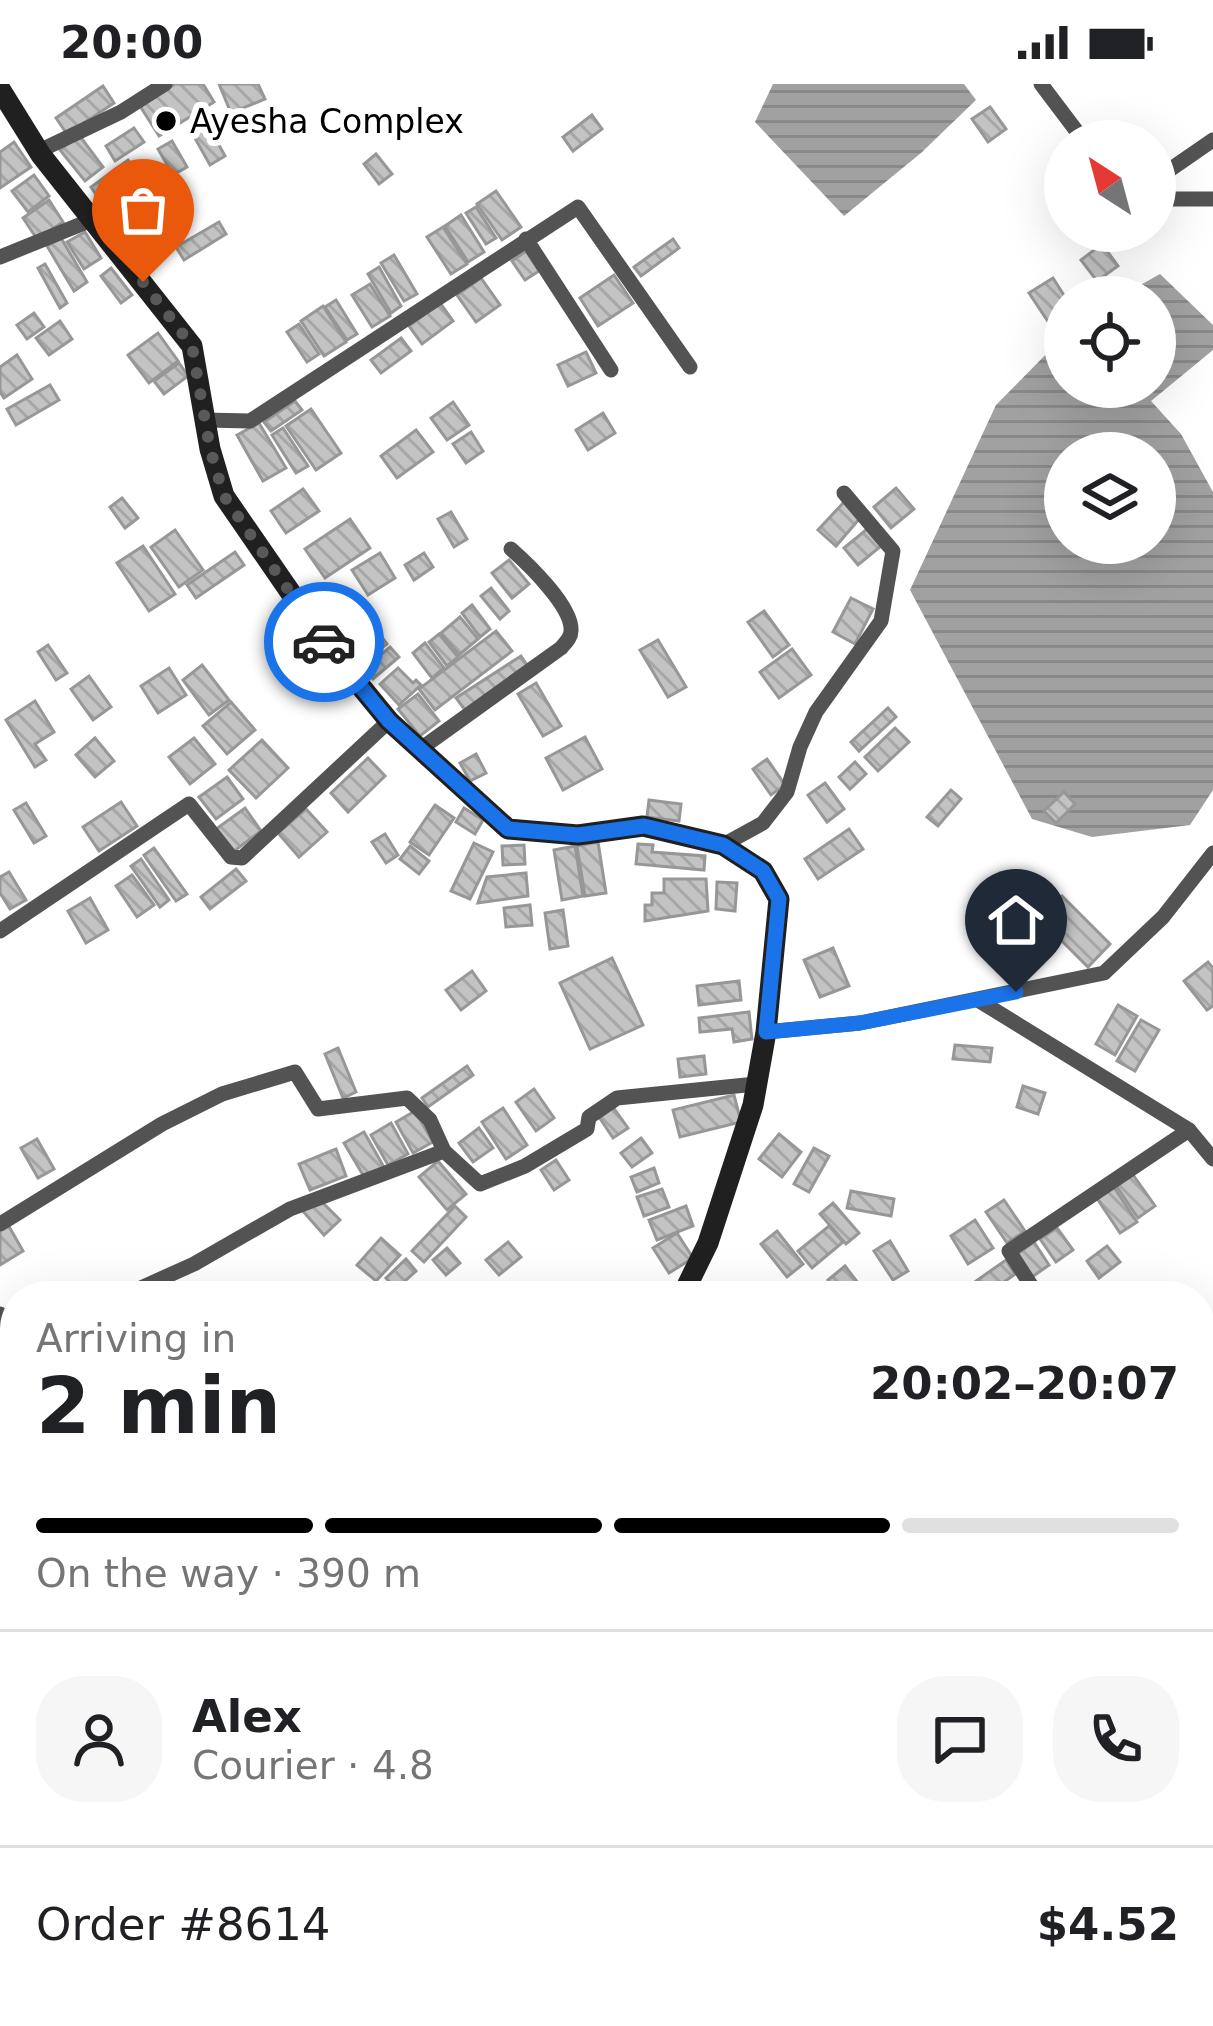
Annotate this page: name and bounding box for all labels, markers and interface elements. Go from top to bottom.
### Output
text: 20:00 [60,16,203,69]
place label: Ayesha Complex [190,102,464,141]
marker: Ayesha Complex [153,108,179,134]
north arrow [1044,120,1176,252]
map controls [1044,120,1176,564]
pin [92,159,194,282]
icon: bag [110,177,176,243]
button: locate [1044,276,1176,408]
button: layers [1044,432,1176,564]
courier [264,582,384,702]
icon: car [291,609,357,675]
pin [965,869,1067,992]
icon: home [983,887,1049,953]
text: Arriving in [36,1316,236,1361]
text: 20:02–20:07 [870,1357,1179,1410]
text: 2 min [36,1361,281,1451]
text: On the way · 390 m [36,1551,421,1596]
button: person [36,1676,162,1802]
button: chat [897,1676,1023,1802]
button: phone [1053,1676,1179,1802]
text: Alex [192,1690,302,1743]
text: Courier · 4.8 [192,1743,434,1788]
text: Order #8614 [36,1898,330,1951]
text: $4.52 [1037,1898,1179,1951]

